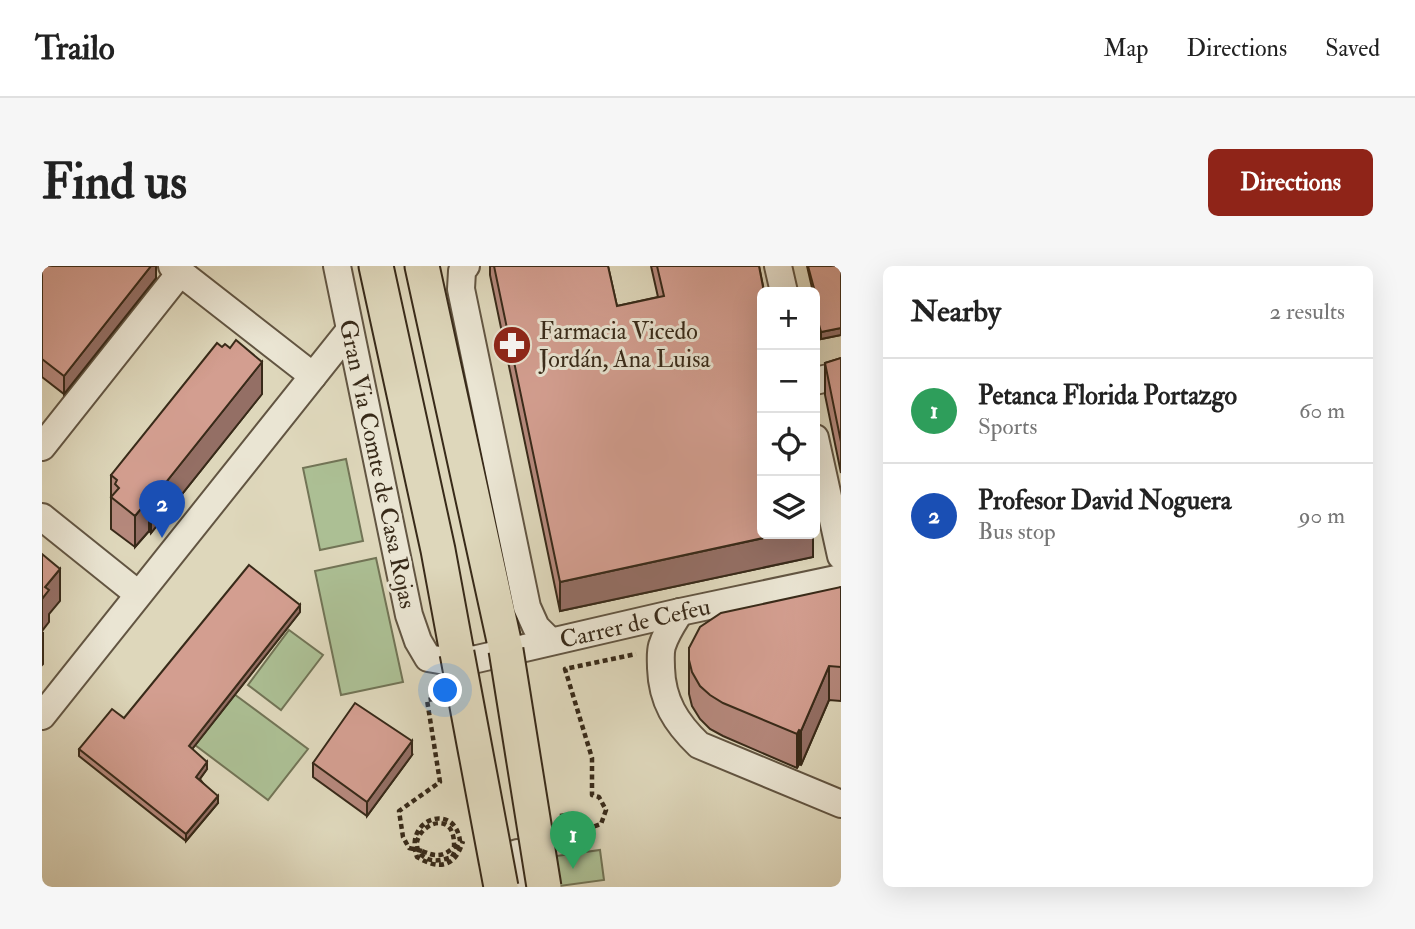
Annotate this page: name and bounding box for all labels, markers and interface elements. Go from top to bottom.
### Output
text: Trailo [35,28,115,69]
text: Map [1103,33,1148,64]
text: Directions [1186,33,1287,64]
text: Saved [1325,33,1380,64]
button: Directions [1208,149,1373,216]
text: Find us [42,152,187,213]
map controls [757,287,820,539]
button: + [757,287,820,350]
text: Nearby [911,293,1001,330]
text: 2 results [1270,297,1345,326]
place label: Farmacia Vicedo Jordán, Ana Luisa [538,316,711,375]
street label: Gran Via Comte de Casa Rojas [332,317,423,611]
pharmacy icon: Farmacia Vicedo Jordán, Ana Luisa [491,324,533,366]
button: − [757,350,820,413]
text: Petanca Florida Portazgo [978,380,1237,412]
text: 1 [930,396,938,425]
text: 60 m [1299,396,1345,425]
text: Sports [978,412,1037,441]
button: locate [757,413,820,476]
button: layers [757,476,820,539]
pin: 2 [139,480,185,538]
text: Profesor David Noguera [978,485,1231,517]
text: 2 [928,501,940,530]
text: 90 m [1299,501,1345,530]
text: Bus stop [978,517,1056,546]
street label: Carrer de Cefeu [557,591,714,656]
your location [428,673,462,707]
pin: 1 [550,811,596,869]

